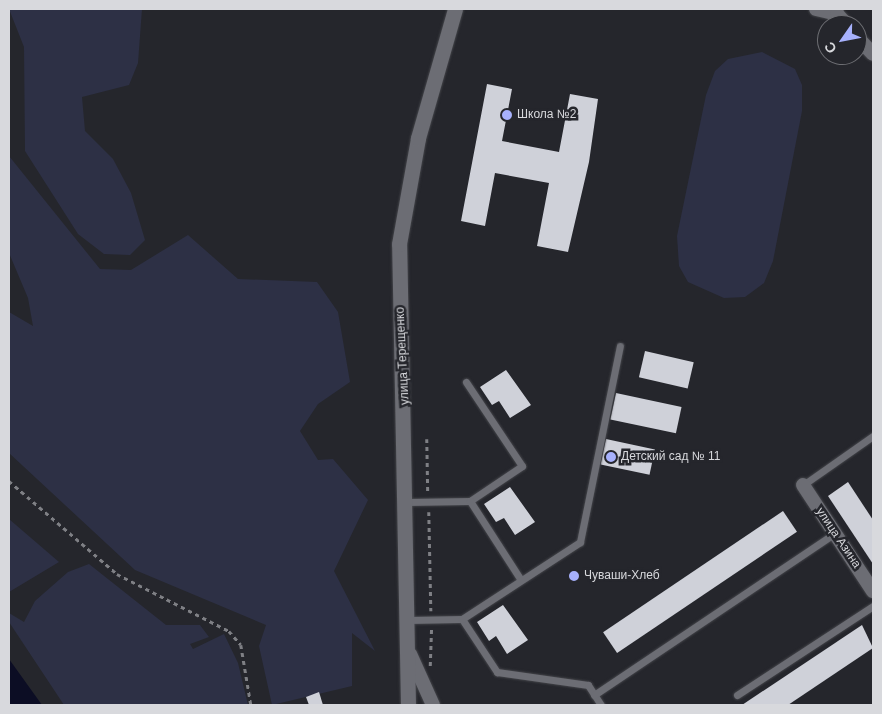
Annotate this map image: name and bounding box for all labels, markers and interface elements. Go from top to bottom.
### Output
north arrow [817,15,867,65]
text: С [821,39,840,56]
place label: Школа №2 [517,108,576,122]
marker: Школа №2 [501,109,513,121]
street label: улица Терещенко [393,307,413,405]
place label: Детский сад № 11 [621,450,720,464]
marker: Детский сад № 11 [605,451,617,463]
street label: улица Азина [813,505,863,571]
place label: Чуваши-Хлеб [584,569,660,583]
marker: Чуваши-Хлеб [568,570,580,582]

